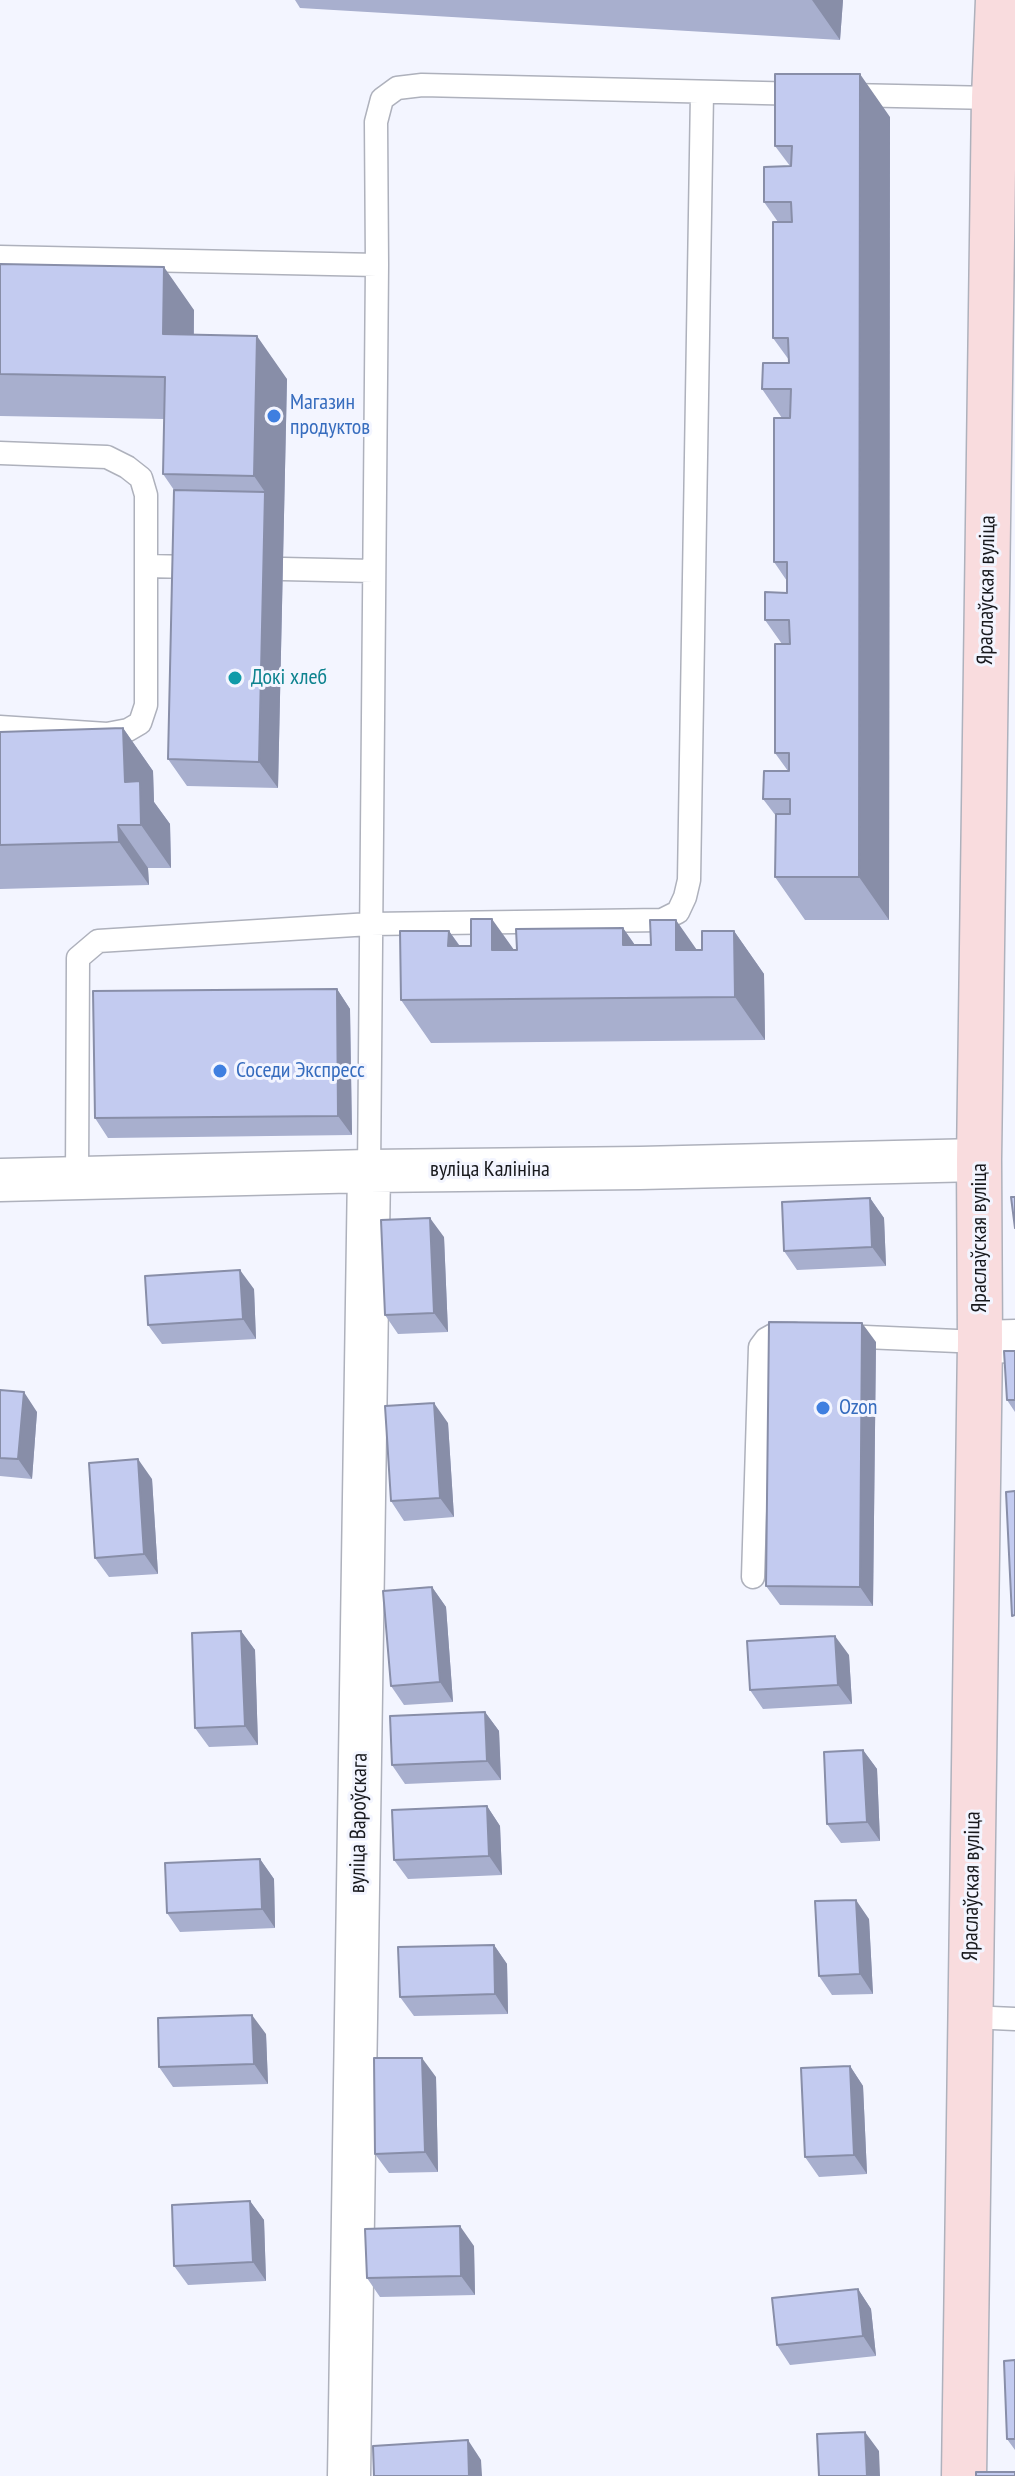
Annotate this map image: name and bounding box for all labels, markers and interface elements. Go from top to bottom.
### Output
place label: Магазин продуктов [290,390,370,442]
marker: Магазин продуктов [265,407,283,425]
street label: Яраслаўская вуліца [972,515,1002,665]
place label: Докі хлеб [251,665,327,691]
marker: Докі хлеб [226,669,244,687]
place label: Соседи Экспресс [236,1058,365,1084]
marker: Соседи Экспресс [211,1062,229,1080]
street label: вуліца Калініна [430,1157,550,1183]
street label: Яраслаўская вуліца [967,1163,993,1313]
place label: Ozon [839,1395,878,1421]
marker: Ozon [814,1399,832,1417]
street label: вуліца Вароўскага [345,1753,373,1893]
street label: Яраслаўская вуліца [957,1811,987,1961]

